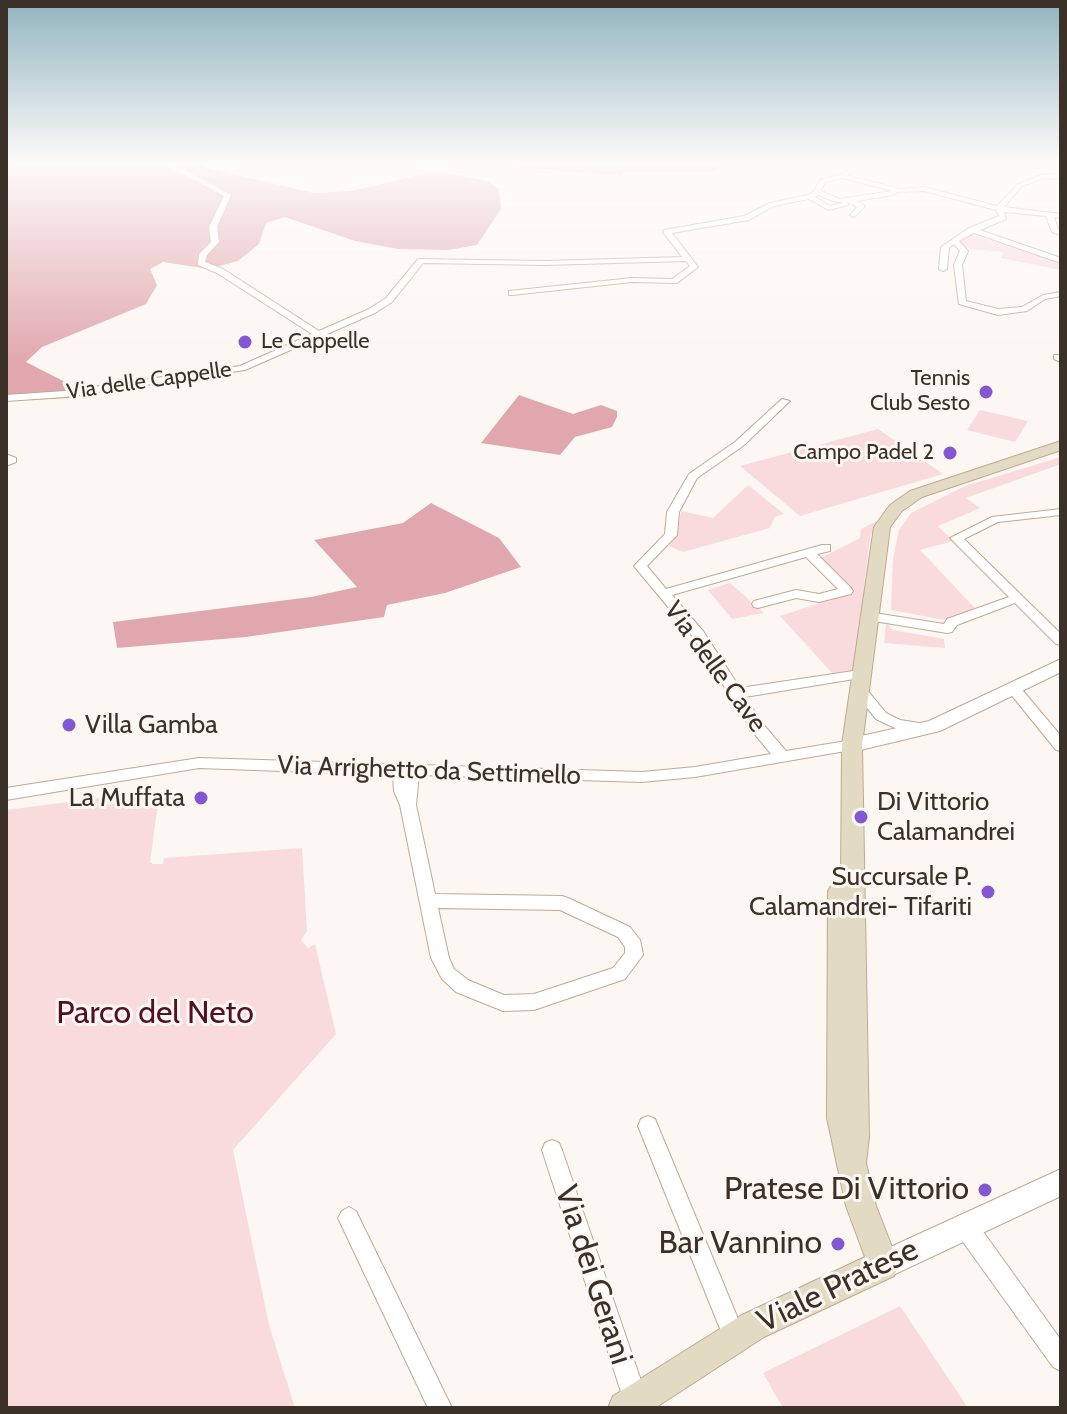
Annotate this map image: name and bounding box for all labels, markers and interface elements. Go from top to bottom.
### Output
place label: Le Cappelle [261,329,369,355]
marker: Le Cappelle [236,333,254,351]
street label: Via delle Cappelle [65,356,233,406]
place label: Tennis Club Sesto [870,366,970,418]
marker: Tennis Club Sesto [977,383,995,401]
place label: Campo Padel 2 [793,440,934,466]
marker: Campo Padel 2 [941,444,959,462]
street label: Via delle Cave [657,596,773,738]
place label: Villa Gamba [85,709,218,741]
marker: Villa Gamba [60,716,78,734]
street label: Via Arrighetto da Settimello [277,750,581,792]
place label: La Muffata [69,782,185,814]
place label: Di Vittorio Calamandrei [877,786,1015,848]
marker: La Muffata [192,789,210,807]
marker: Di Vittorio Calamandrei [852,808,870,826]
place label: Succursale P. Calamandrei- Tifariti [749,861,972,922]
marker: Succursale P. Calamandrei- Tifariti [979,883,997,901]
park label: Parco del Neto [56,995,254,1033]
place label: Pratese Di Vittorio [724,1171,969,1209]
street label: Via dei Gerani [546,1181,640,1369]
marker: Pratese Di Vittorio [976,1181,994,1199]
place label: Bar Vannino [659,1225,822,1263]
street label: Viale Pratese [752,1231,924,1341]
marker: Bar Vannino [829,1235,847,1253]

